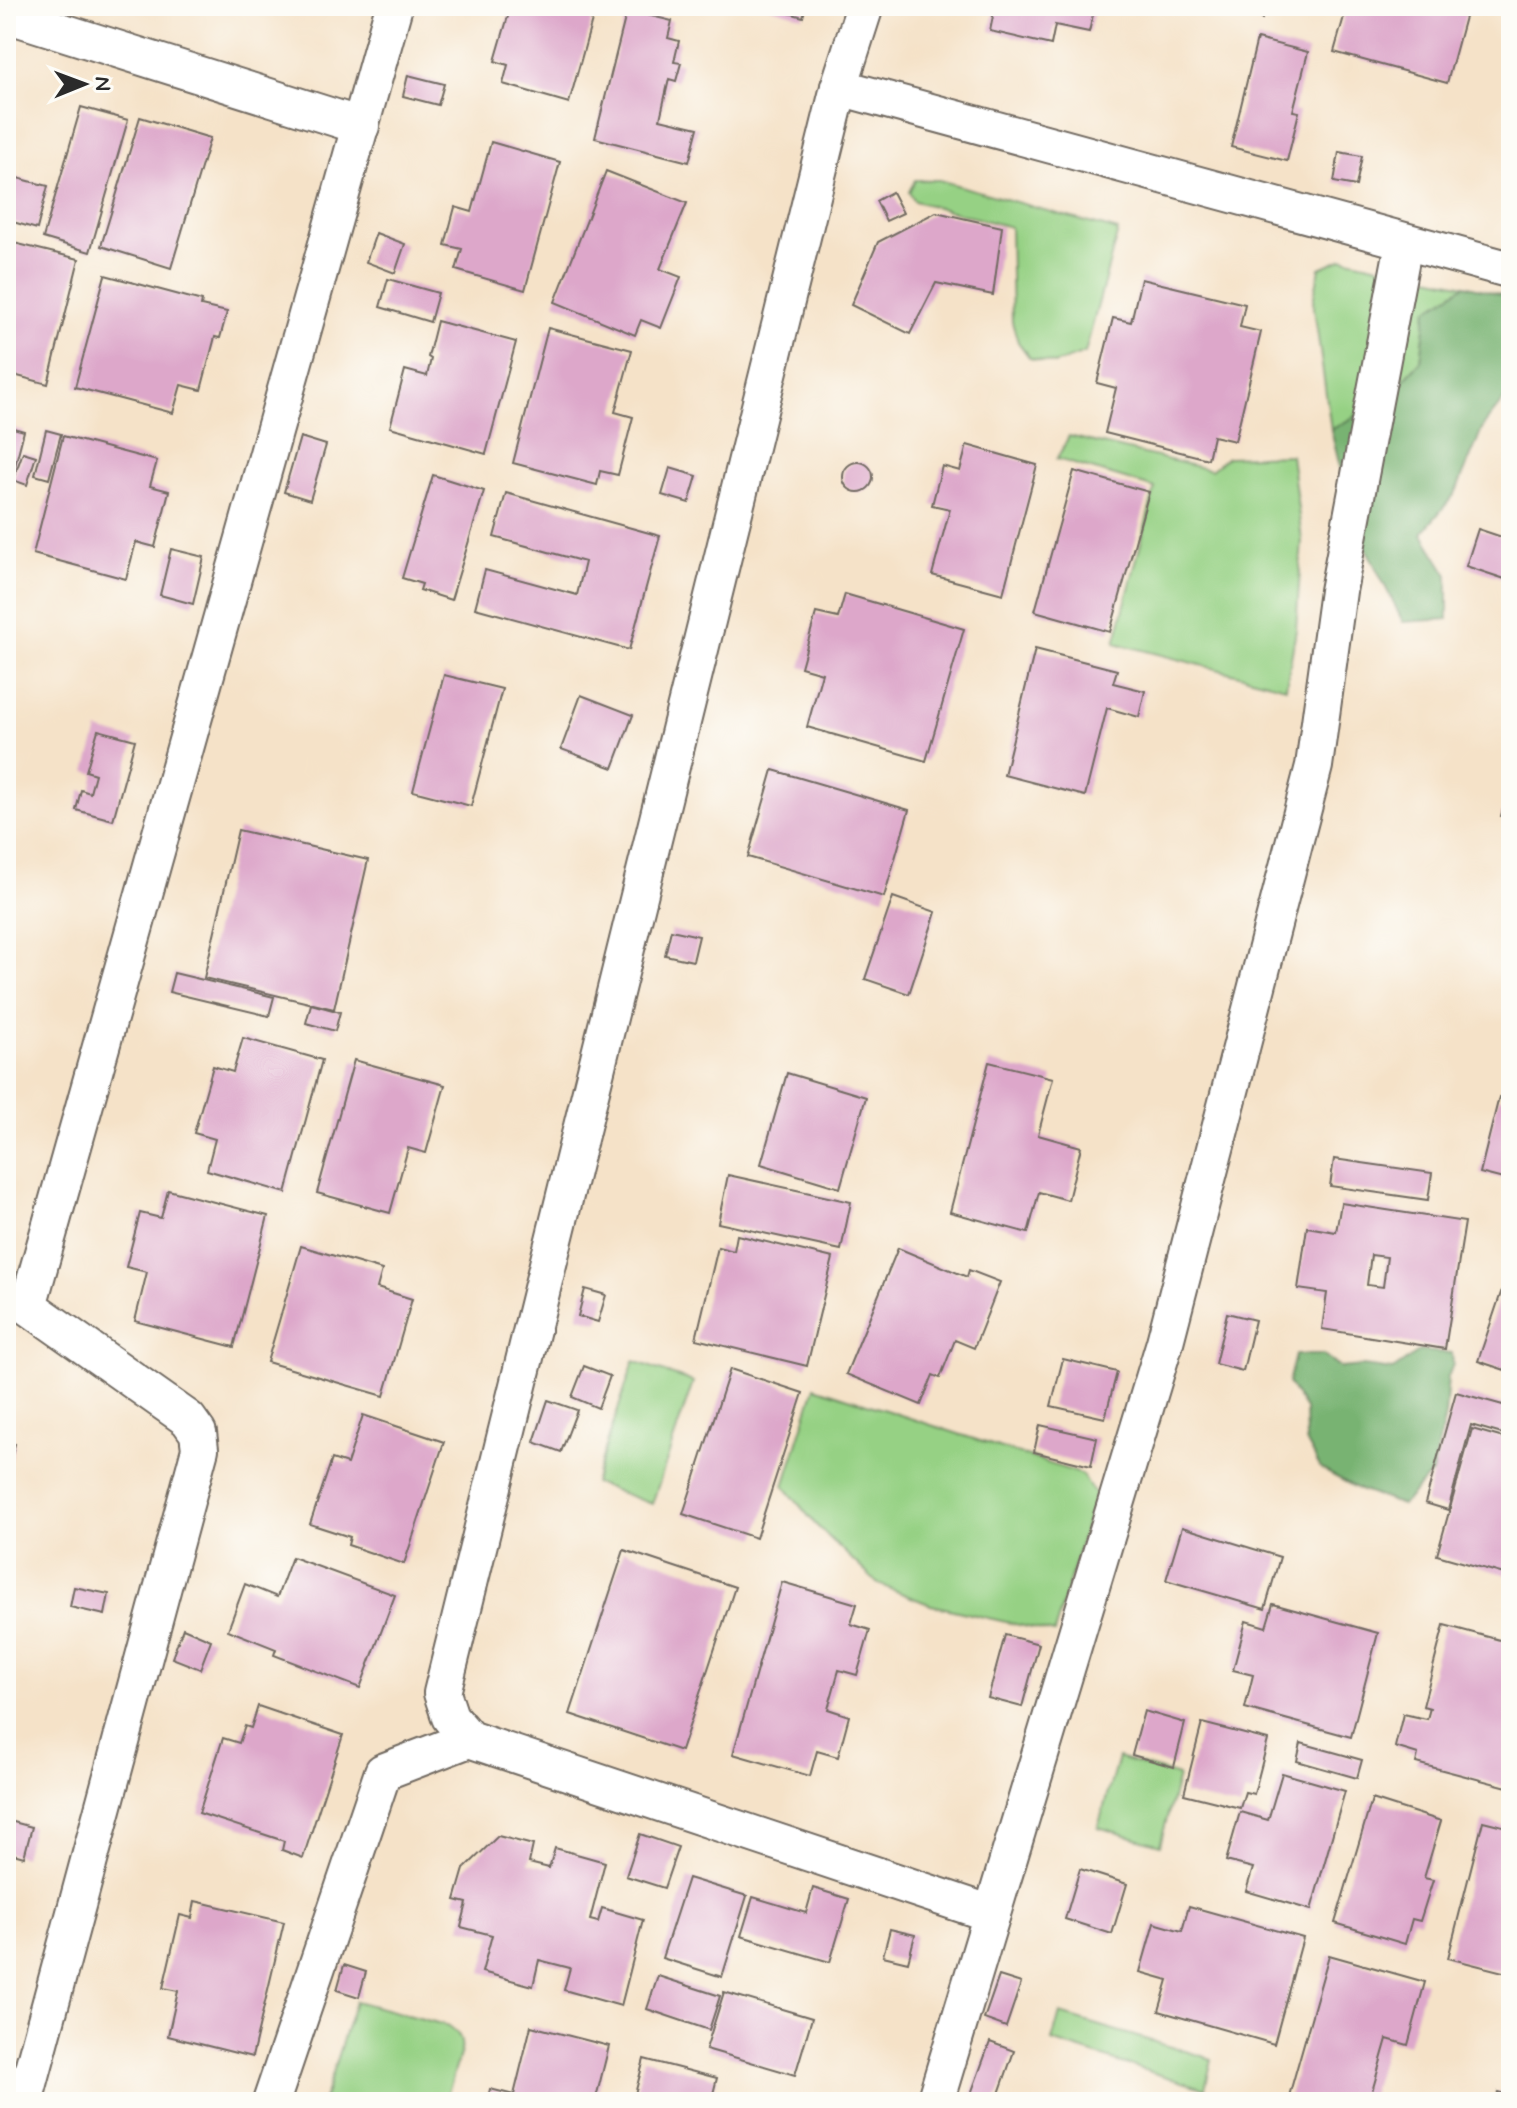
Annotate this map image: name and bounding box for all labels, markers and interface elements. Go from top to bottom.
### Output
north arrow [44,44,124,124]
text: N [88,76,116,91]

